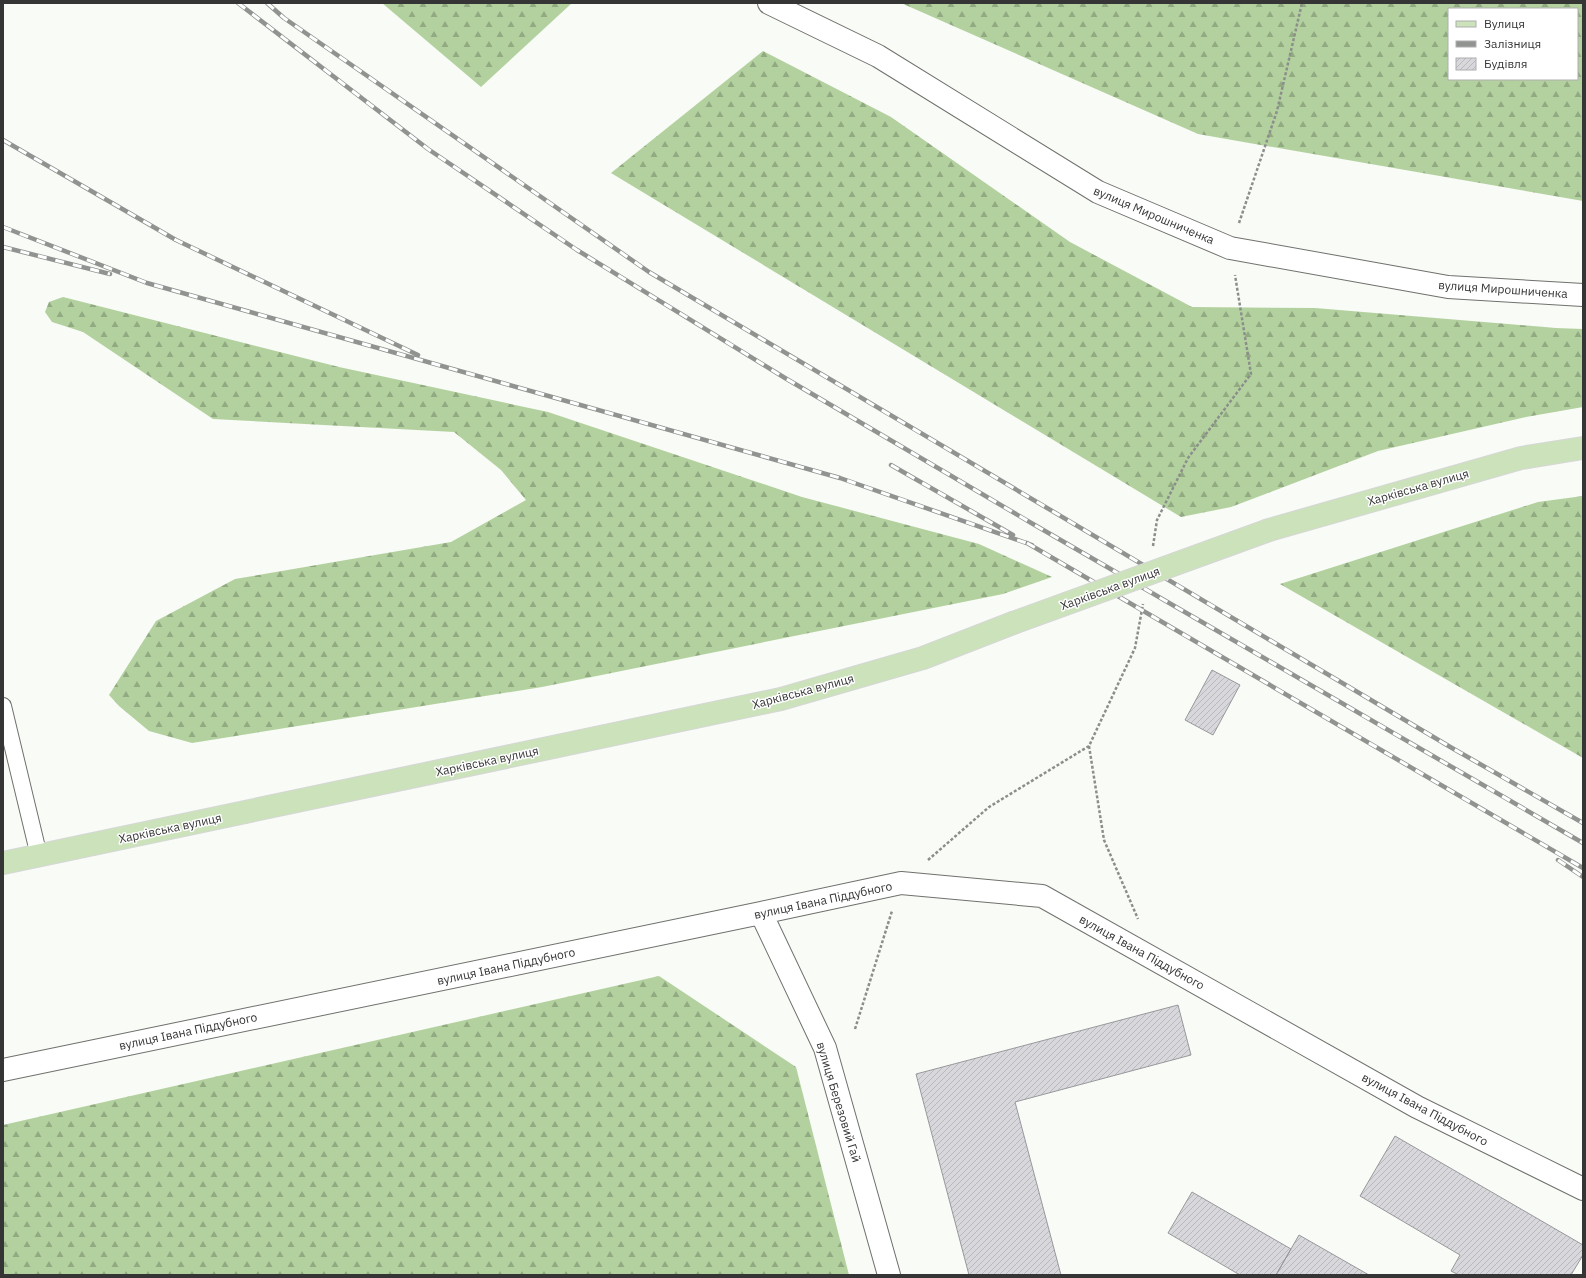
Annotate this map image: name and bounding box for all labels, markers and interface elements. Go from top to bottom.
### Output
legend [1448,8,1578,80]
text: Вулиця [1484,16,1525,31]
text: Залізниця [1484,36,1541,51]
text: Будівля [1484,56,1527,71]
street label: вулиця Мирошниченка [1091,183,1217,248]
street label: вулиця Мирошниченка [1438,277,1569,301]
street label: Харківська вулиця [1366,465,1470,509]
street label: Харківська вулиця [1058,563,1162,613]
street label: Харківська вулиця [750,670,856,712]
street label: Харківська вулиця [434,743,540,779]
street label: Харківська вулиця [117,810,223,846]
street label: вулиця Івана Піддубного [753,878,894,922]
street label: вулиця Івана Піддубного [1077,911,1207,993]
street label: вулиця Івана Піддубного [436,944,577,988]
street label: вулиця Івана Піддубного [118,1009,259,1053]
street label: вулиця Березовий Гай [814,1040,864,1164]
street label: вулиця Івана Піддубного [1359,1069,1491,1149]

